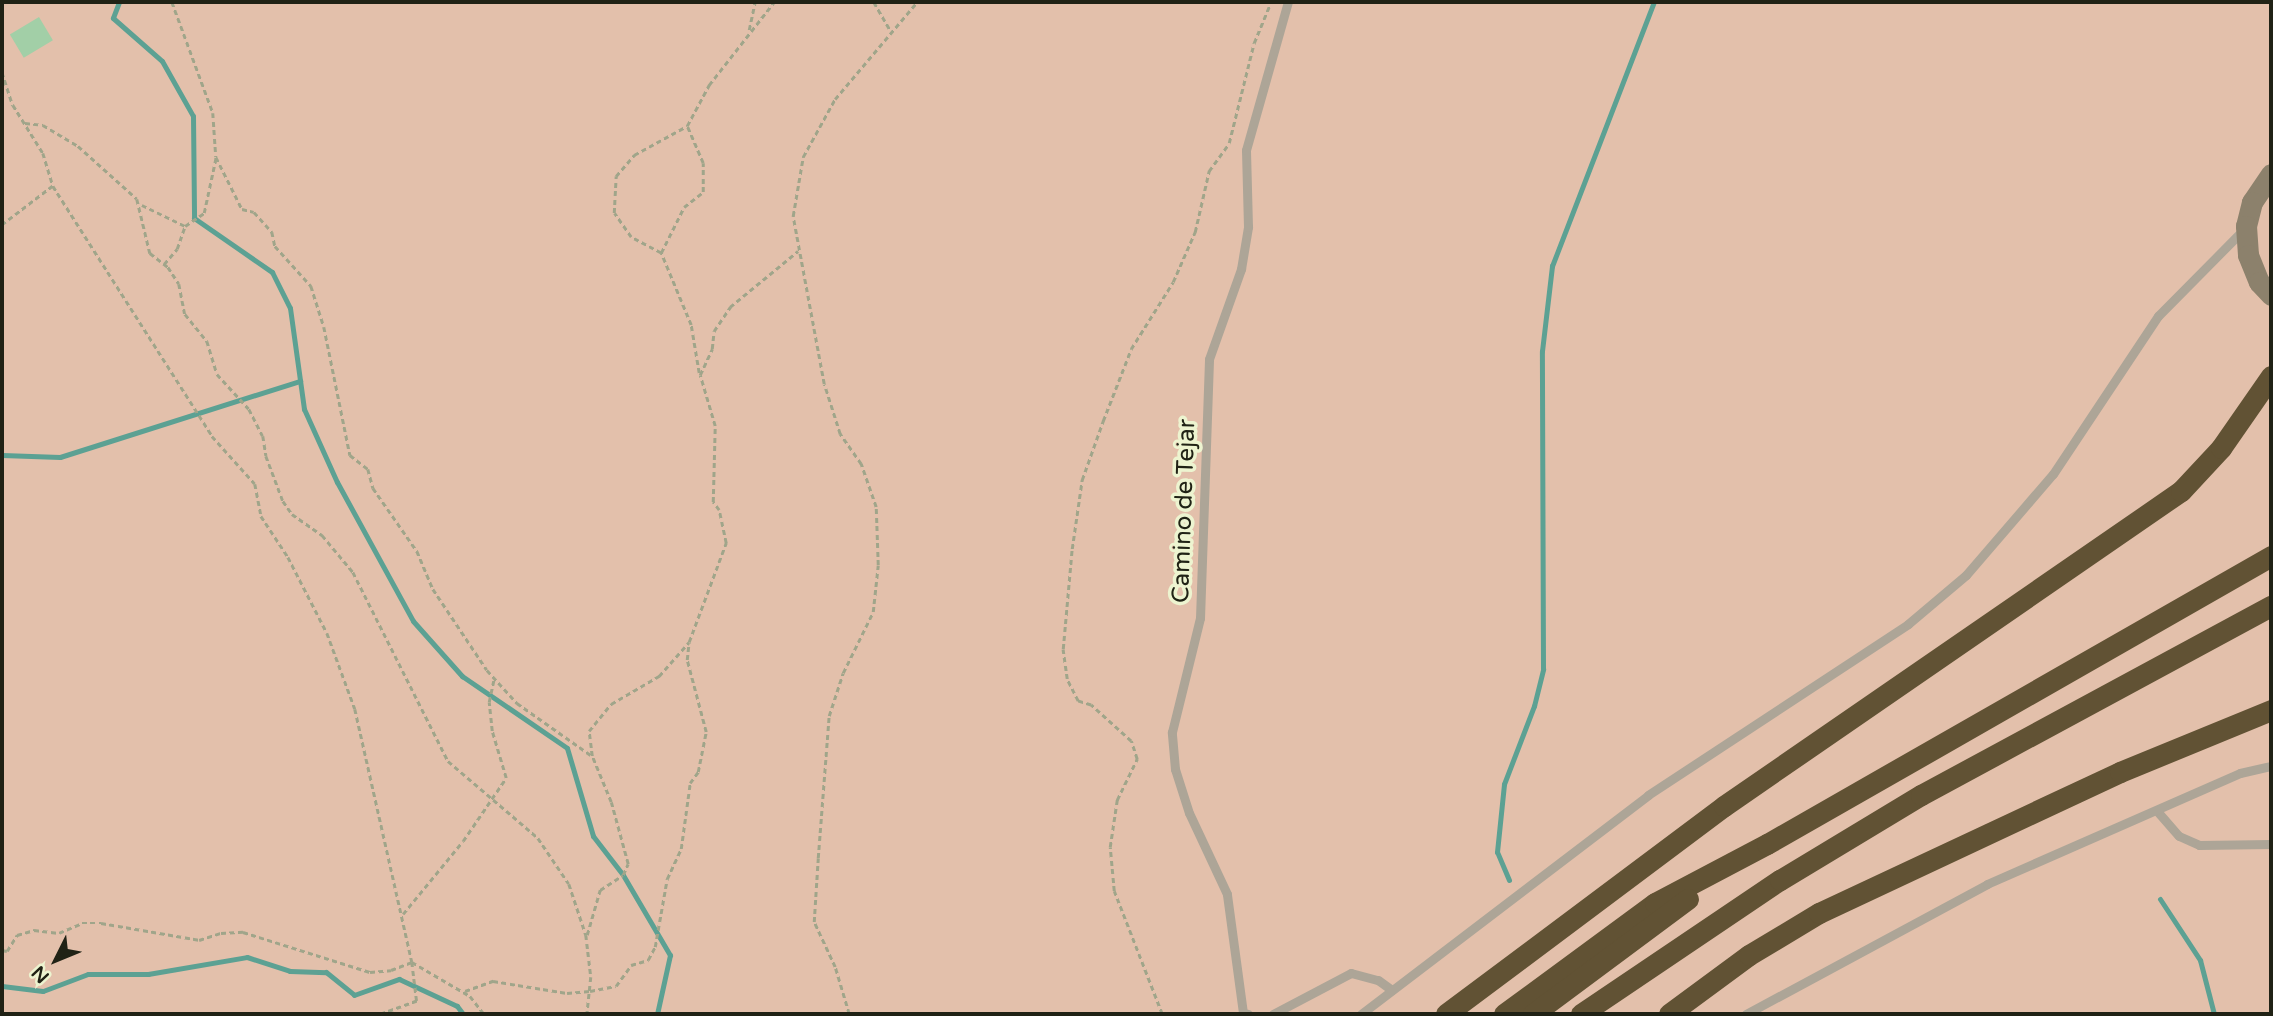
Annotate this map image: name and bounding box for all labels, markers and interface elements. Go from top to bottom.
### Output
street label: Camino de Tejar [1166,419,1202,603]
north arrow [21,925,91,995]
text: N [27,961,54,987]

